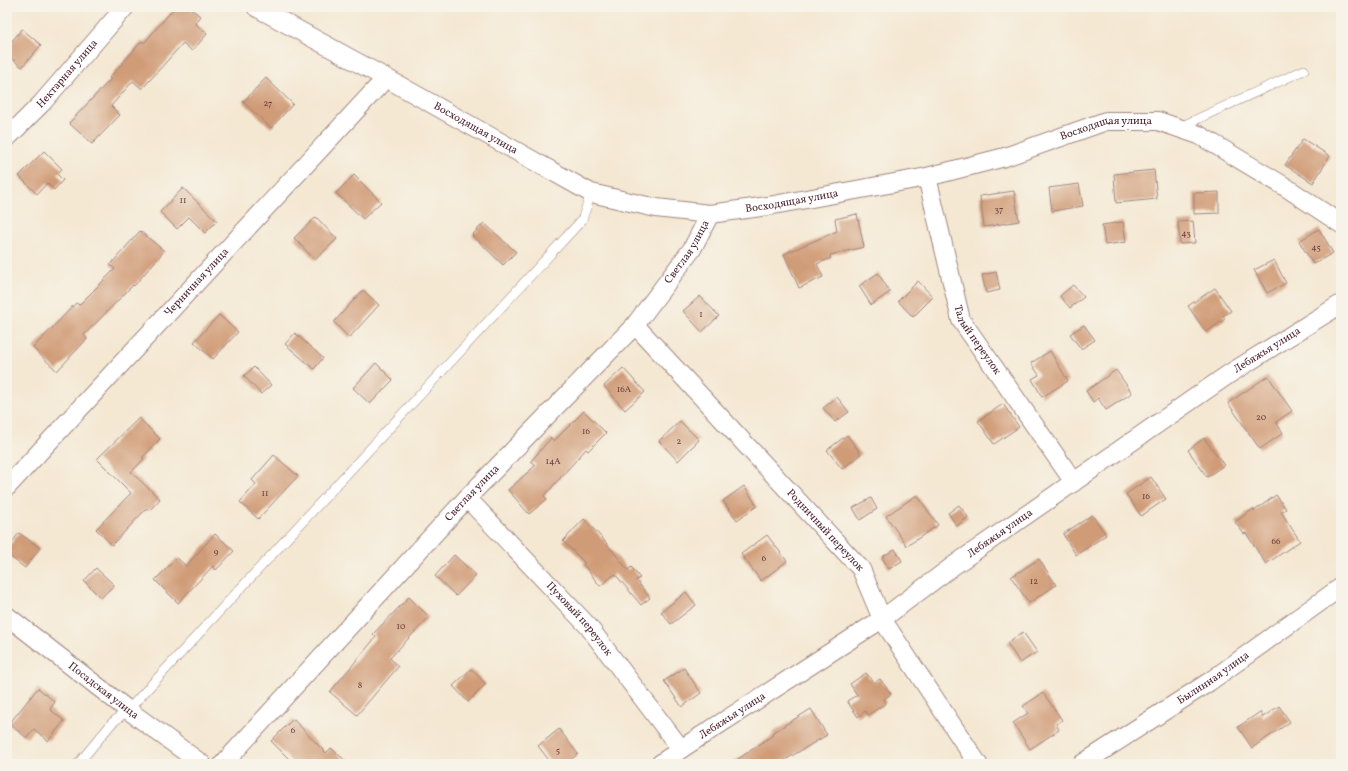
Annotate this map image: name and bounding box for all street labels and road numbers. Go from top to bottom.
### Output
street label: Нектарная улица [33,36,102,112]
street label: Восходящая улица [431,99,521,158]
street label: Восходящая улица [1058,113,1153,144]
street label: Восходящая улица [744,186,840,217]
street label: Светлая улица [661,217,713,287]
street label: Черничная улица [161,244,233,320]
street label: Талый переулок [950,303,1005,378]
street label: Лебяжья улица [1231,323,1304,377]
street label: Светлая улица [441,461,503,525]
street label: Родничный переулок [783,486,867,575]
street label: Лебяжья улица [964,505,1036,561]
street label: Пуховый переулок [543,579,616,659]
street label: Былинная улица [1174,648,1253,708]
street label: Посадская улица [65,659,142,723]
street label: Лебяжья улица [696,688,769,743]

